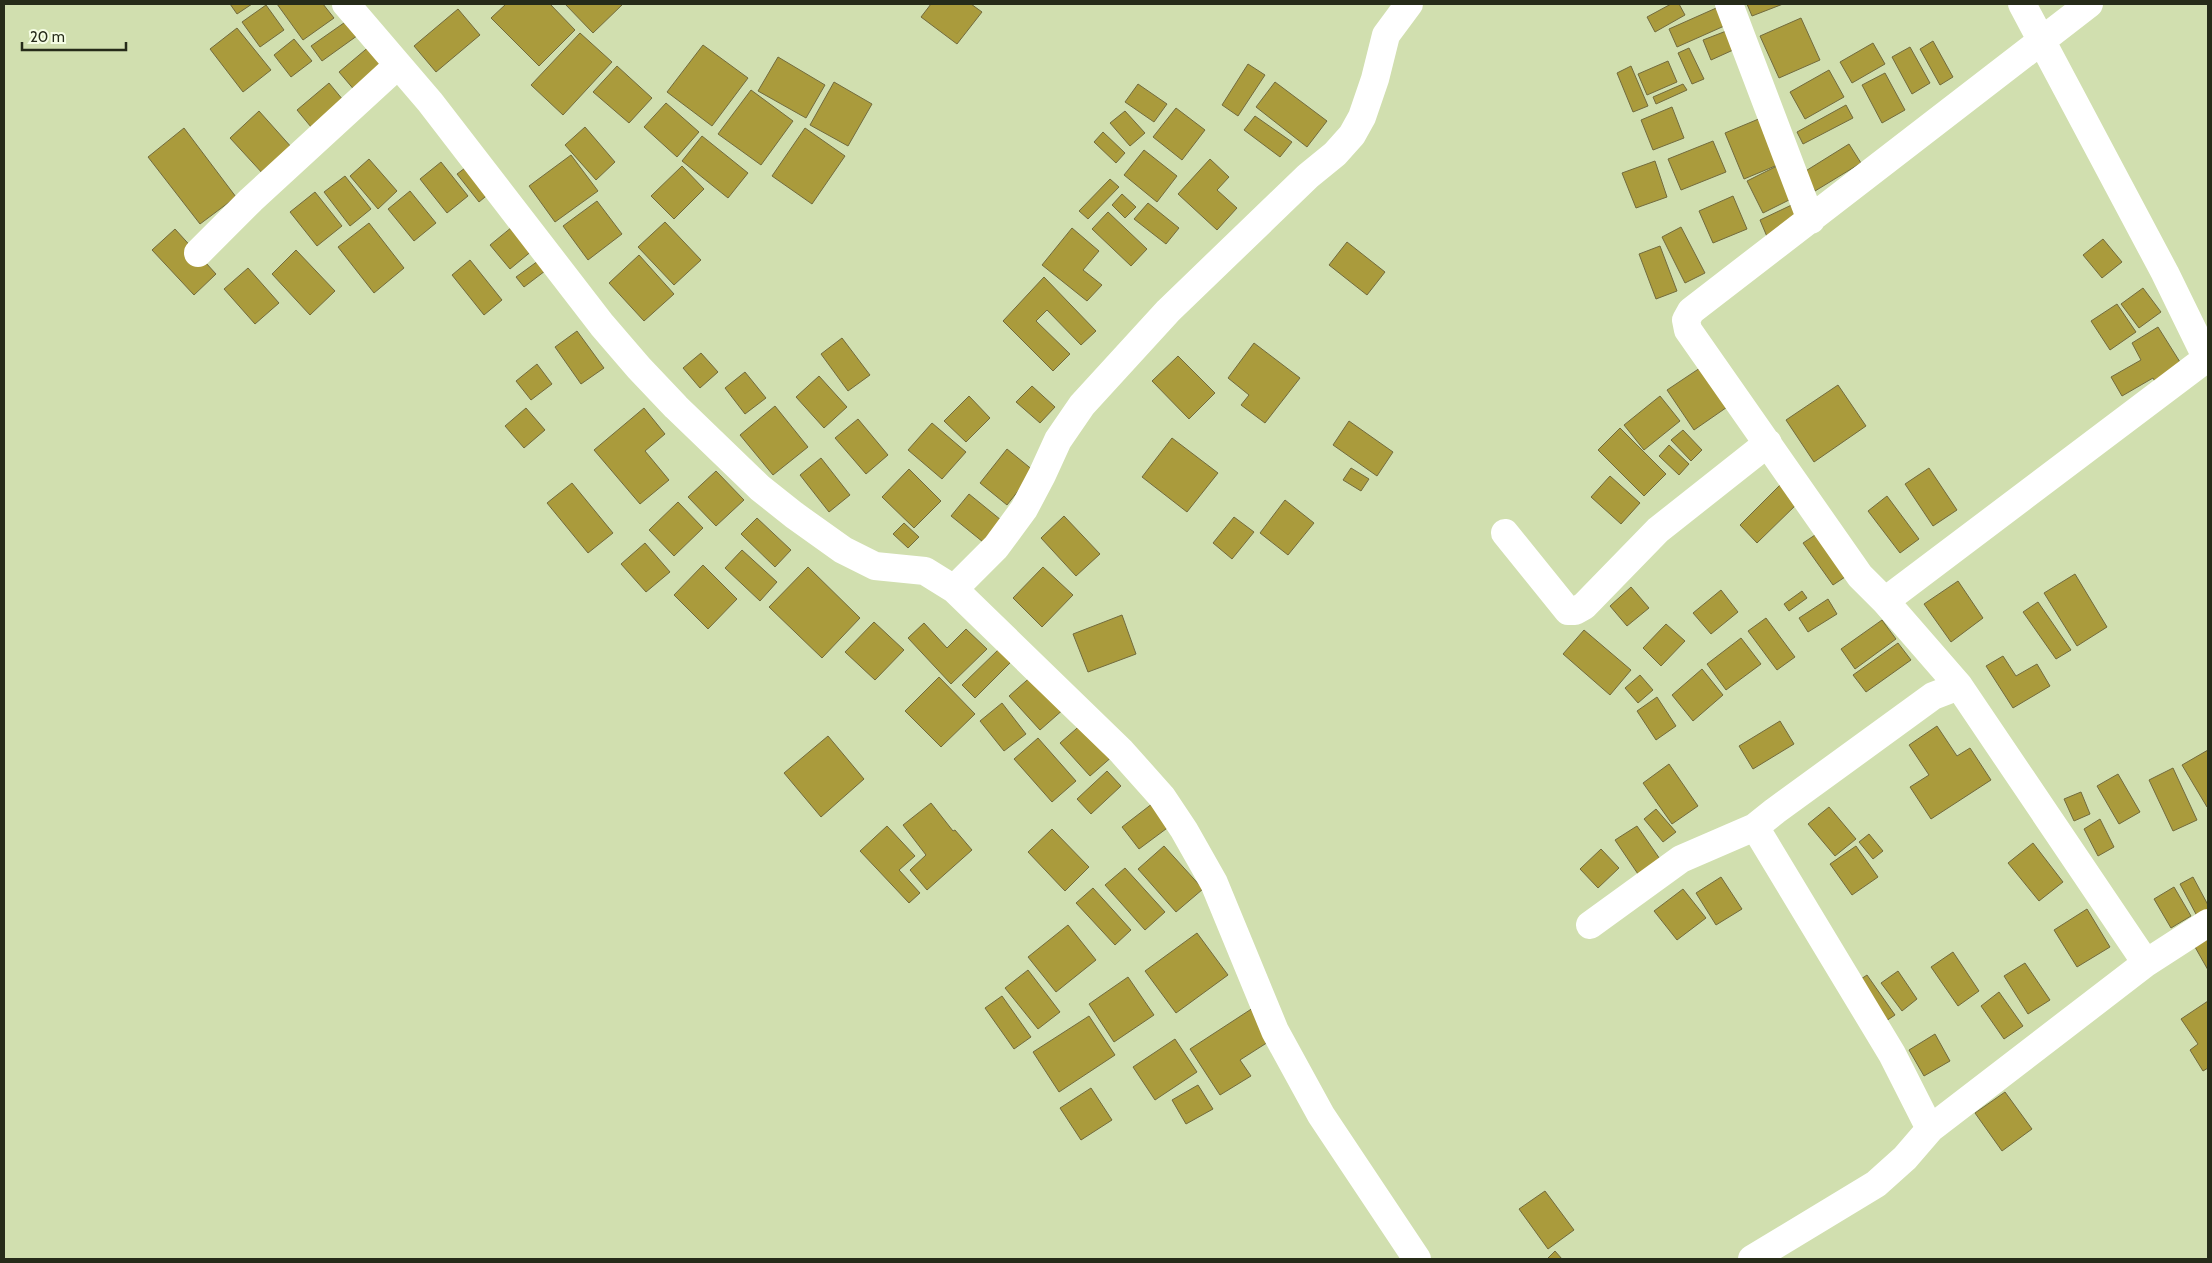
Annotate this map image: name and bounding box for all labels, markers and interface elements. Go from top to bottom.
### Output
scale bar [22,20,126,52]
text: 20 m [30,28,65,46]

